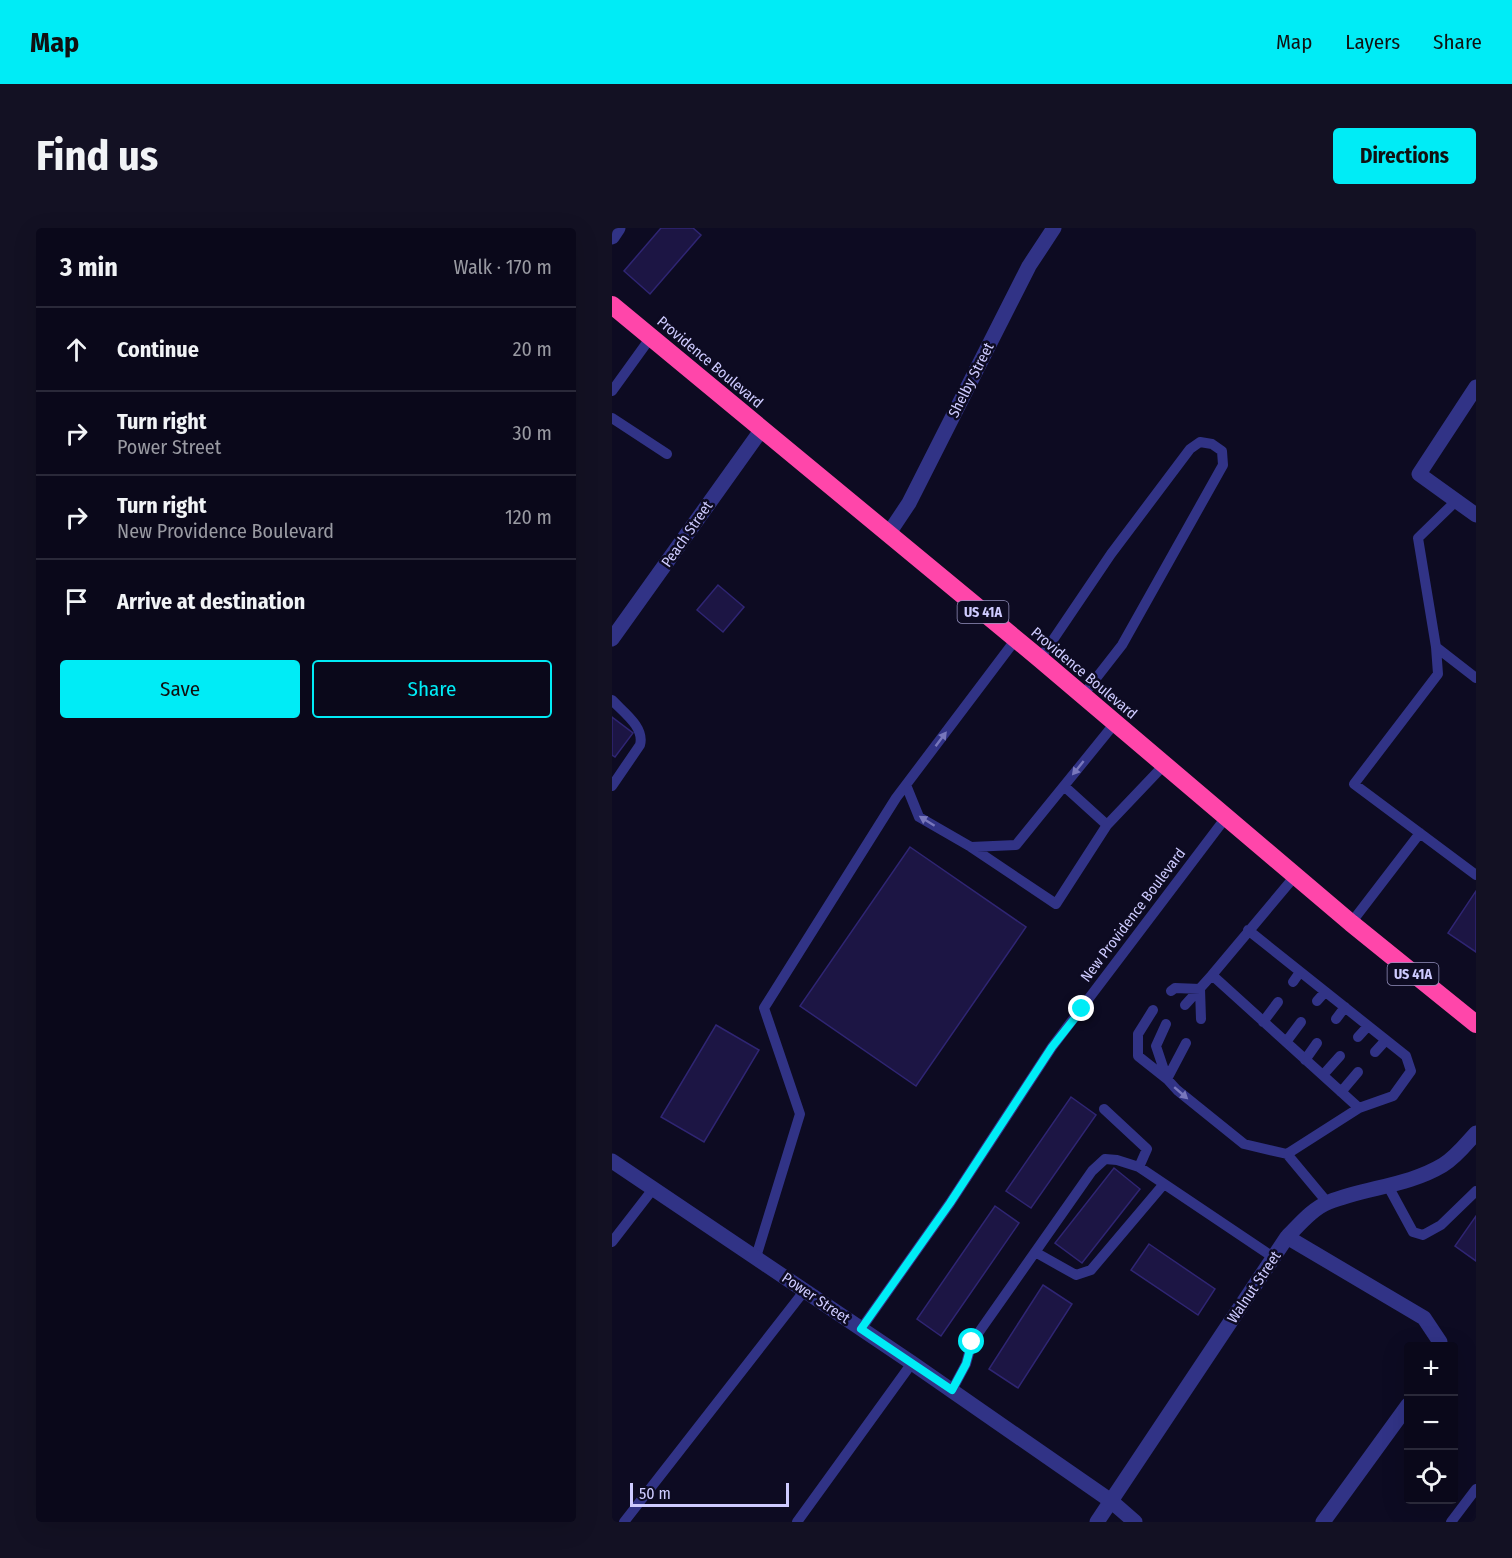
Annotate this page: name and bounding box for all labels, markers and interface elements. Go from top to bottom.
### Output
text: Map [30,26,79,59]
text: Map [1276,29,1312,55]
text: Layers [1345,29,1400,55]
text: Share [1433,29,1482,55]
button: Directions [1333,128,1476,184]
text: Find us [36,131,158,181]
text: 3 min [60,252,118,283]
text: Walk · 170 m [454,255,552,279]
street label: Providence Boulevard [653,312,767,412]
icon: ahead [60,333,93,366]
text: Continue [117,336,199,363]
text: 20 m [513,337,552,361]
street label: Shelby Street [944,339,998,421]
text: Turn right [117,408,206,435]
icon: right [60,417,93,450]
text: 30 m [512,421,552,445]
text: Power Street [117,435,221,459]
text: Turn right [117,492,206,519]
street label: Peach Street [658,497,716,571]
icon: right [60,501,93,534]
text: 120 m [505,505,552,529]
text: New Providence Boulevard [117,519,334,543]
icon: arrive [60,585,93,618]
text: Arrive at destination [117,588,305,615]
road number: US 41A [958,601,1009,623]
street label: Providence Boulevard [1027,623,1141,723]
button: Save [60,660,300,718]
button: Share [312,660,552,718]
one-way arrow [935,731,947,747]
one-way arrow [1072,760,1085,776]
one-way arrow [919,816,936,827]
street label: New Providence Boulevard [1077,845,1189,985]
road number: US 41A [1388,963,1438,985]
route end [1068,995,1094,1021]
one-way arrow [1173,1086,1188,1099]
street label: Walnut Street [1223,1247,1285,1326]
street label: Power Street [779,1269,854,1327]
route start [958,1328,984,1354]
map controls [1404,1342,1458,1504]
button: + [1404,1342,1458,1396]
button: − [1404,1396,1458,1450]
button: locate [1404,1450,1458,1504]
scale bar [630,1480,789,1508]
text: 50 m [639,1484,671,1503]

